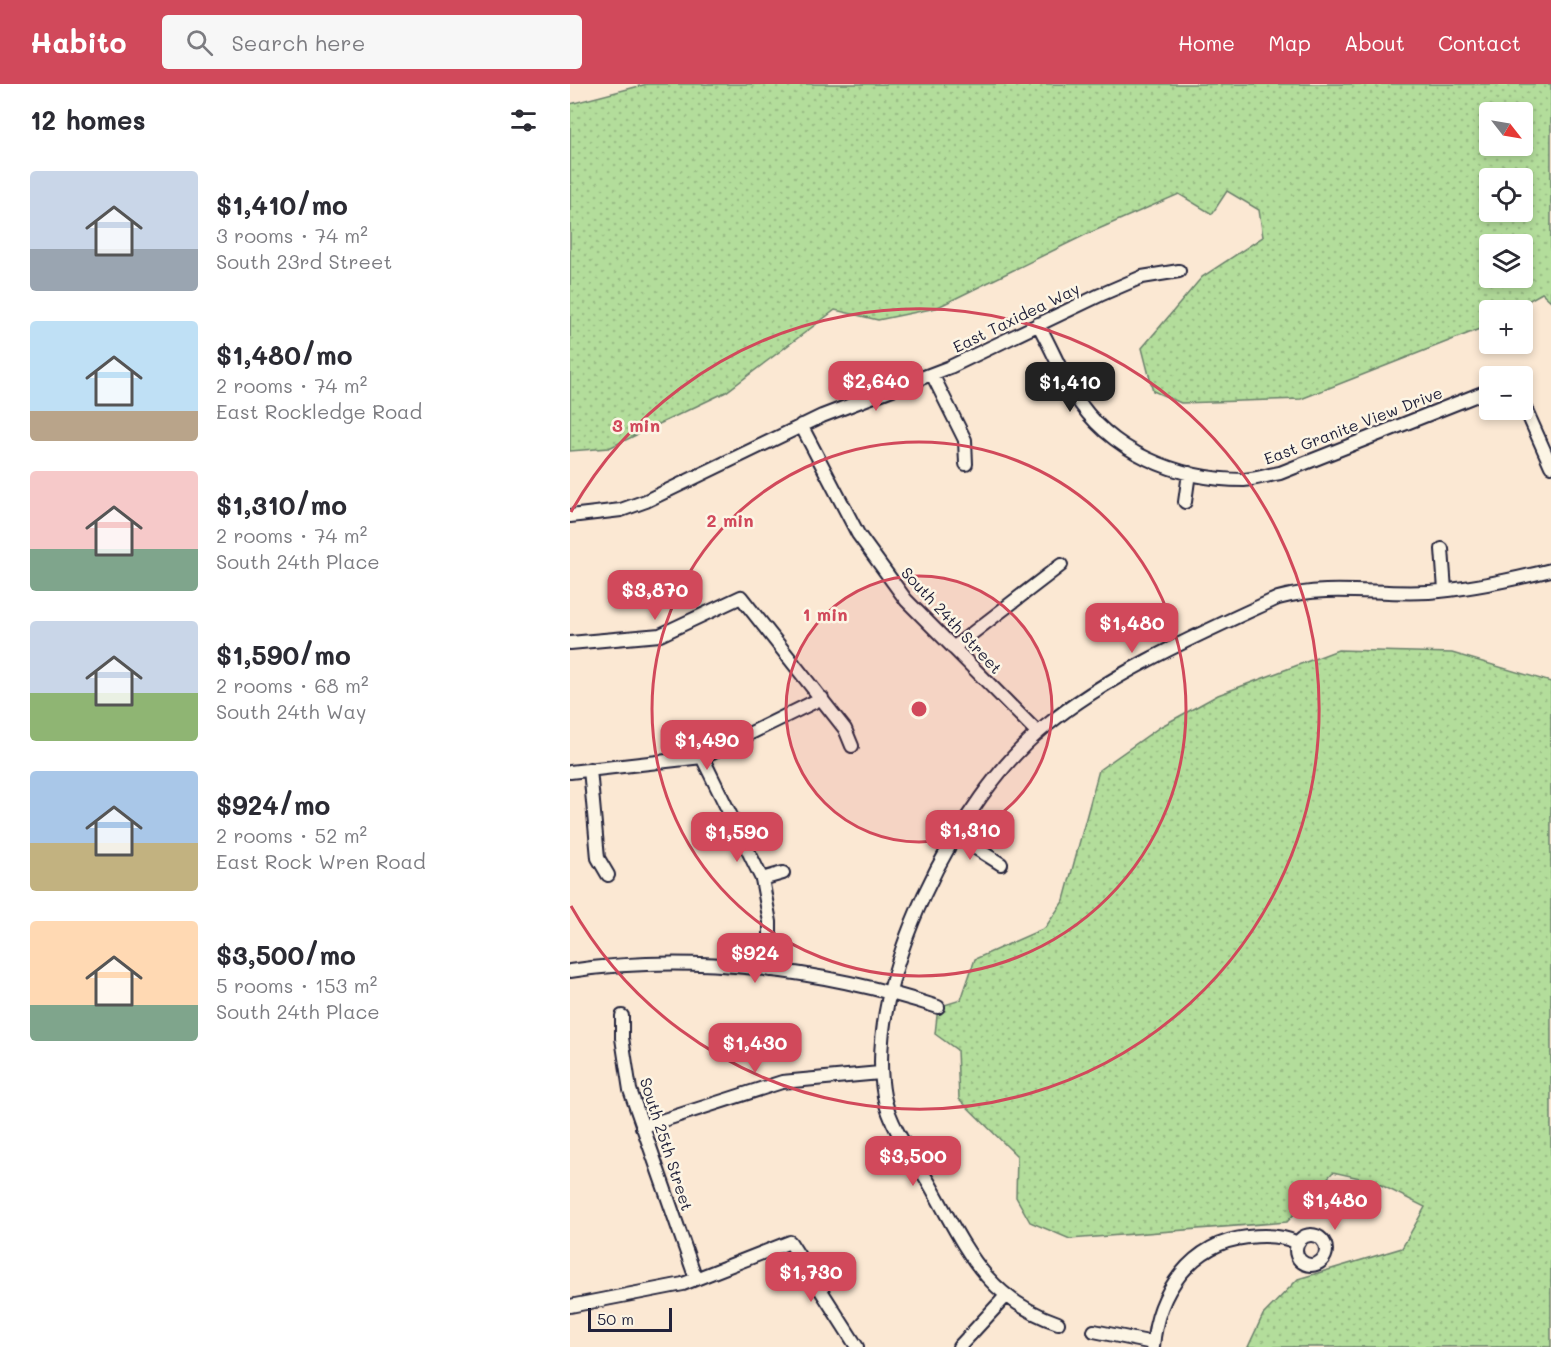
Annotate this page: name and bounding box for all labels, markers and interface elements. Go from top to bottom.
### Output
search box [162,15,582,69]
text: Habito [30,24,126,60]
icon: search [183,26,216,59]
text: Search here [231,28,365,57]
text: Home [1178,29,1235,56]
text: Map [1268,29,1311,56]
text: About [1344,29,1405,56]
text: Contact [1438,29,1521,56]
north arrow [1479,102,1533,156]
map controls [1479,102,1533,420]
text: 12 homes [30,103,146,137]
icon: filters [507,104,540,137]
button: locate [1479,168,1533,222]
text: $1,410/mo [216,188,348,222]
icon: home [78,195,150,267]
text: 3 rooms · 74 m² [216,222,368,248]
button: layers [1479,234,1533,288]
text: South 23rd Street [216,248,392,274]
street label: East Taxidea Way [949,277,1083,357]
button: + [1479,300,1533,354]
text: $1,480/mo [216,338,353,372]
icon: home [78,345,150,417]
pin: $2,640 [827,361,925,412]
pin: $1,410 [1021,362,1119,413]
button: − [1479,366,1533,420]
text: $2,640 [842,367,910,393]
text: $1,410 [1039,368,1101,394]
text: 2 rooms · 74 m² [216,372,367,398]
street label: East Granite View Drive [1261,381,1445,469]
text: East Rockledge Road [216,398,422,424]
text: 3 min [612,413,660,437]
text: $1,310/mo [216,488,347,522]
icon: home [78,495,150,567]
text: 2 min [706,508,754,532]
text: 2 rooms · 74 m² [216,522,367,548]
text: South 24th Place [216,548,380,574]
street label: South 24th Street [897,562,1007,678]
pin: $3,870 [606,570,704,621]
text: $3,870 [622,576,688,602]
text: 1 min [802,602,848,626]
pin: $1,480 [1083,603,1181,654]
text: $1,480 [1099,609,1165,635]
text: $1,590/mo [216,638,351,672]
icon: home [78,645,150,717]
text: 2 rooms · 68 m² [216,672,369,698]
text: South 24th Way [216,698,366,724]
centre of rings [909,699,929,719]
pin: $1,490 [658,720,756,771]
text: $1,490 [675,726,739,752]
text: $924/mo [216,788,330,822]
icon: home [78,795,150,867]
pin: $1,310 [921,810,1019,861]
pin: $1,590 [688,812,786,863]
text: $1,310 [939,816,1001,842]
text: $1,590 [705,818,769,844]
text: 2 rooms · 52 m² [216,822,367,848]
text: East Rock Wren Road [216,848,426,874]
pin: $924 [719,933,791,984]
text: $3,500/mo [216,938,356,972]
text: $924 [731,939,779,965]
icon: home [78,945,150,1017]
text: 5 rooms · 153 m² [216,972,377,998]
text: South 24th Place [216,998,380,1024]
pin: $1,430 [706,1023,804,1074]
text: $1,430 [723,1029,787,1055]
street label: South 25th Street [636,1075,698,1213]
pin: $3,500 [864,1136,962,1187]
text: $3,500 [879,1142,947,1168]
pin: $1,480 [1286,1180,1384,1231]
text: $1,480 [1302,1186,1368,1212]
pin: $1,730 [762,1252,860,1303]
text: $1,730 [779,1258,843,1284]
scale bar [588,1305,672,1332]
text: 50 m [597,1308,634,1329]

